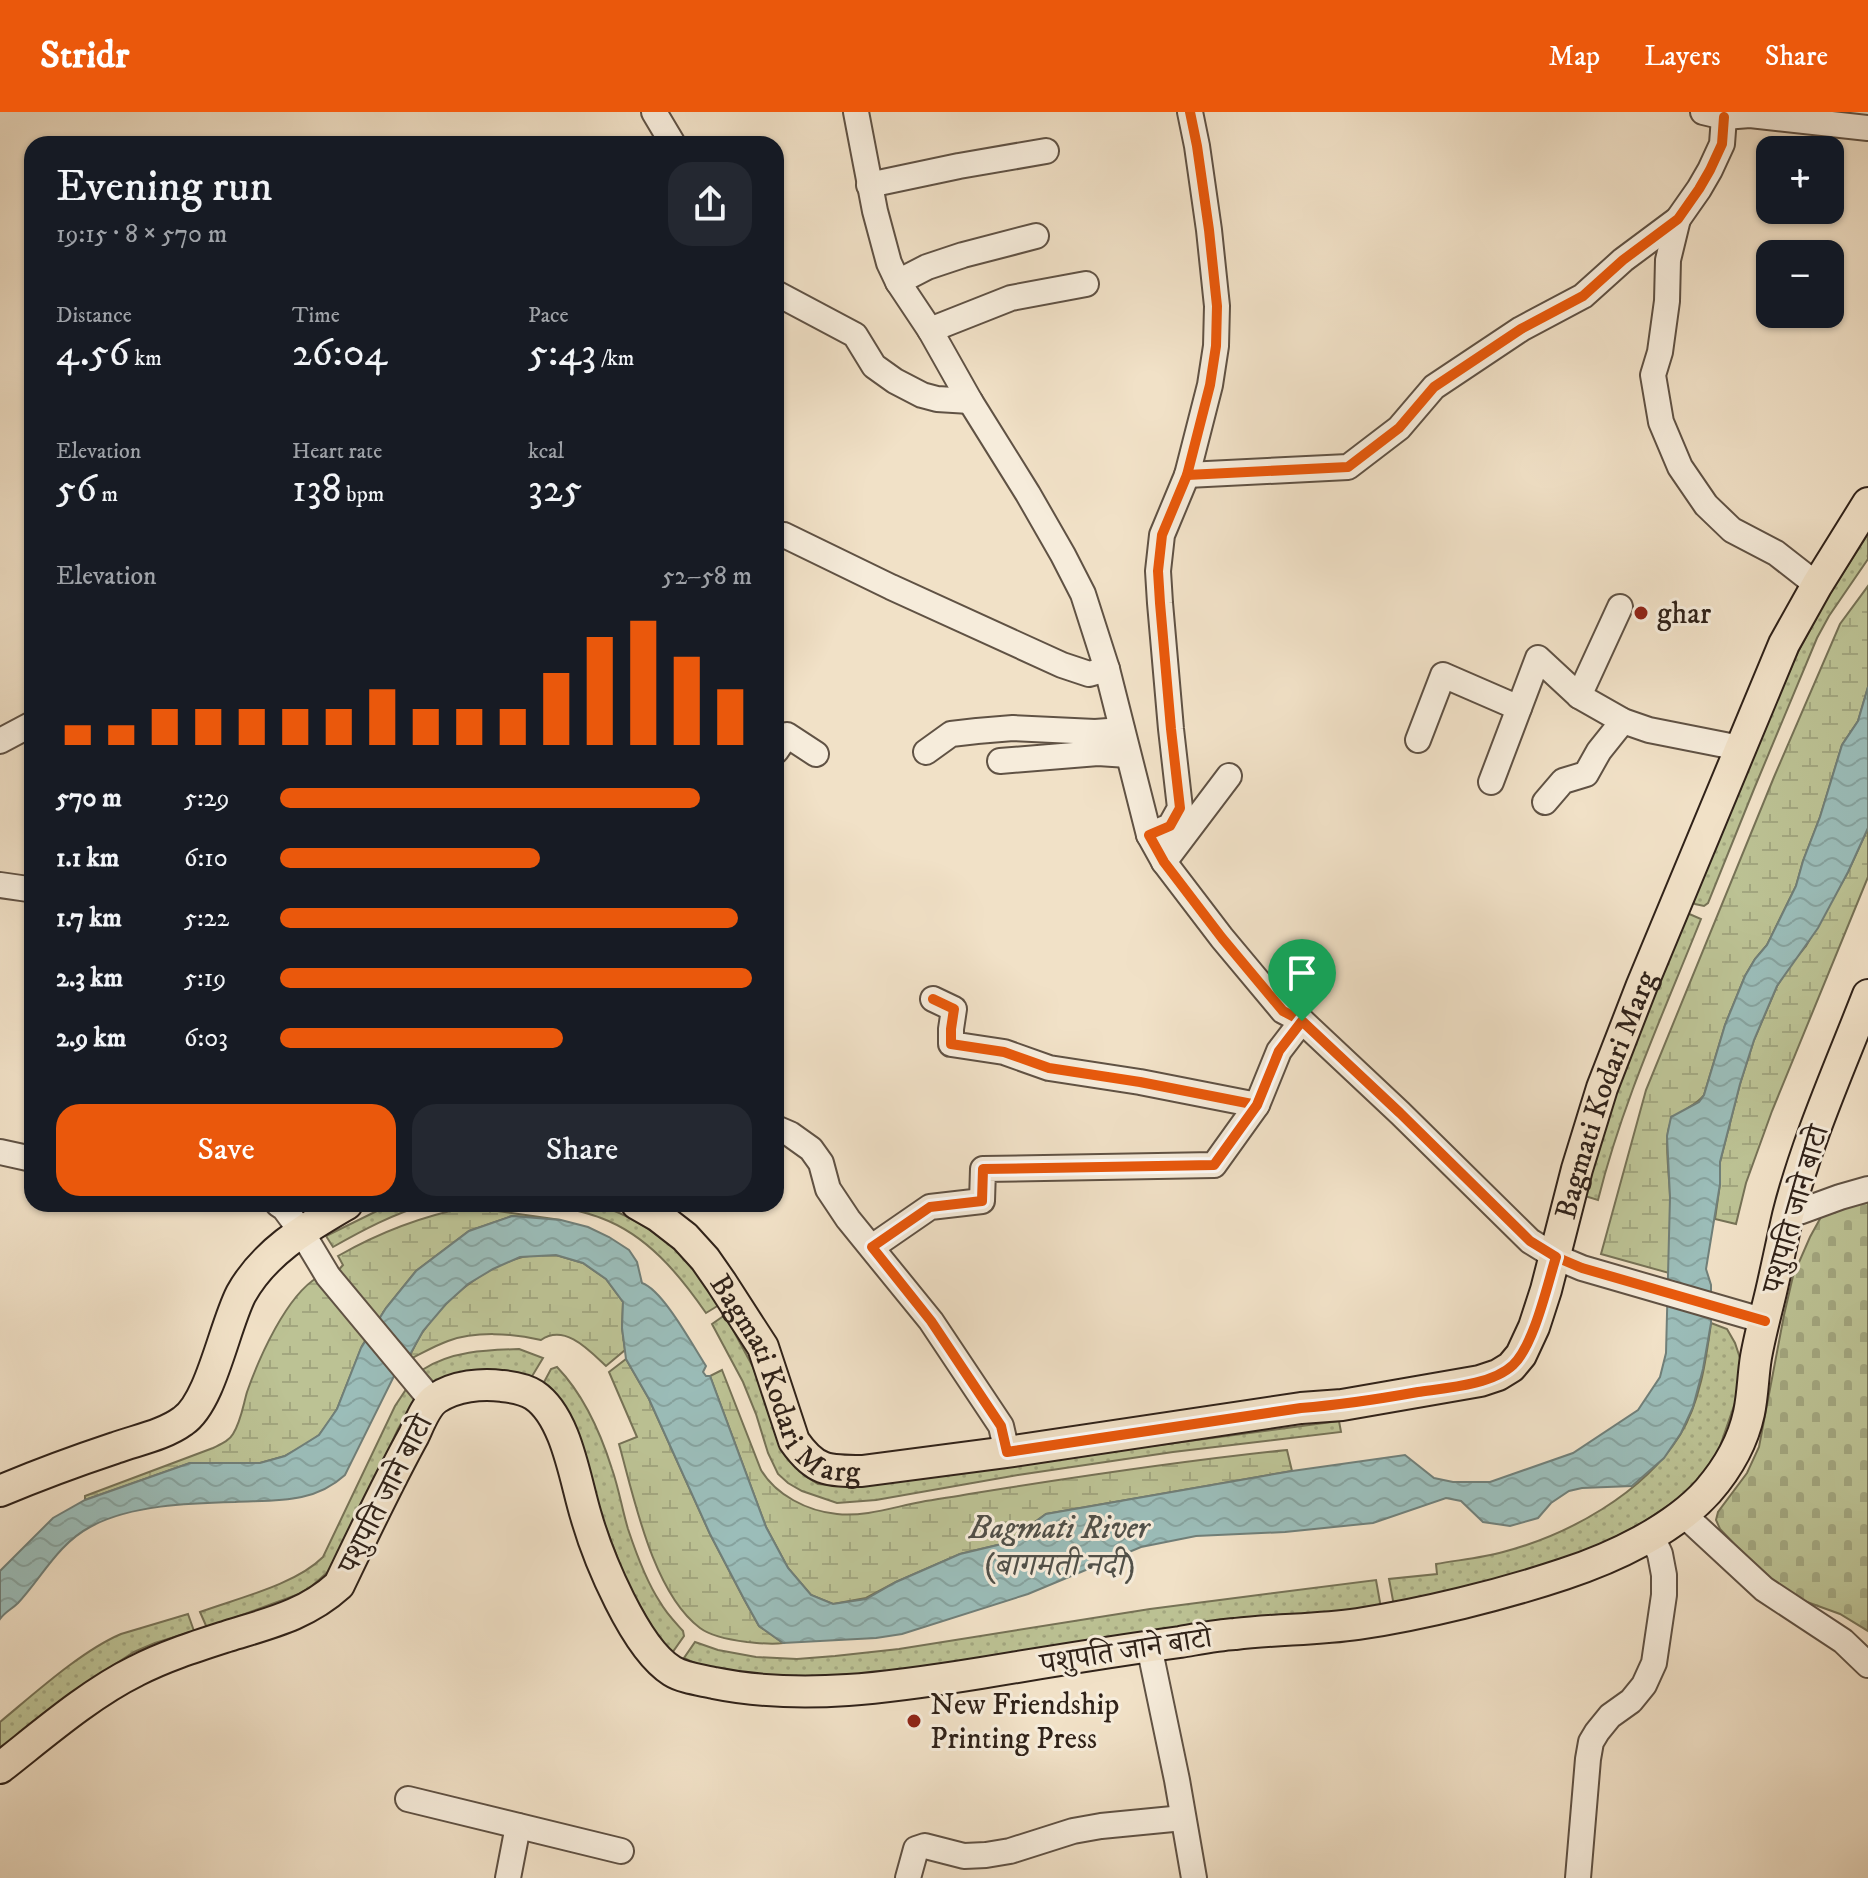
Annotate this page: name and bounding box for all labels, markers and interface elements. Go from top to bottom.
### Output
text: Stridr [40,32,129,80]
text: Map [1549,39,1600,74]
text: Layers [1644,39,1721,74]
text: Share [1765,39,1828,74]
map controls [1756,136,1844,328]
button: + [1756,136,1844,224]
text: Evening run [56,160,273,215]
button: share [668,162,752,246]
text: 19:15 · 8 × 570 m [56,218,227,251]
button: − [1756,240,1844,328]
text: Distance [56,302,132,329]
text: Time [292,302,340,329]
text: Pace [528,302,569,329]
text: 4.56 [56,329,130,379]
text: 26:04 [292,329,387,379]
text: 5:43 [528,329,596,379]
text: km [130,345,162,372]
text: /km [596,345,634,372]
text: Elevation [56,438,141,465]
text: Heart rate [292,438,382,465]
text: kcal [528,438,564,465]
text: 56 [56,465,97,515]
text: 138 [292,465,342,515]
text: 325 [528,465,582,515]
text: m [97,481,118,508]
text: bpm [342,481,384,508]
text: Elevation [56,560,157,593]
text: 52–58 m [662,560,752,593]
place label: ghar [1657,596,1711,633]
marker: ghar [1632,604,1650,622]
text: 570 m [56,782,122,815]
text: 5:29 [184,782,229,815]
text: 1.1 km [56,842,119,875]
text: 6:10 [184,842,228,875]
text: 1.7 km [56,902,122,935]
text: 5:22 [184,902,229,935]
pin [1268,939,1336,1021]
icon: arrive [1280,951,1324,995]
text: 2.3 km [56,962,123,995]
text: 5:19 [184,962,226,995]
street label: Bagmati Kodari Marg [1548,965,1666,1223]
text: 2.9 km [56,1022,126,1055]
text: 6:03 [184,1022,228,1055]
button: Save [56,1104,396,1196]
button: Share [412,1104,752,1196]
street label: पशुपति जाने बाटो [1754,1120,1839,1300]
street label: Bagmati Kodari Marg [701,1268,861,1491]
street label: पशुपति जाने बाटो [330,1408,443,1582]
water label: Bagmati River (बागमती नदी) [968,1509,1152,1586]
street label: पशुपति जाने बाटो [1036,1619,1216,1684]
place label: New Friendship Printing Press [930,1687,1119,1758]
marker: New Friendship Printing Press [905,1712,923,1730]

